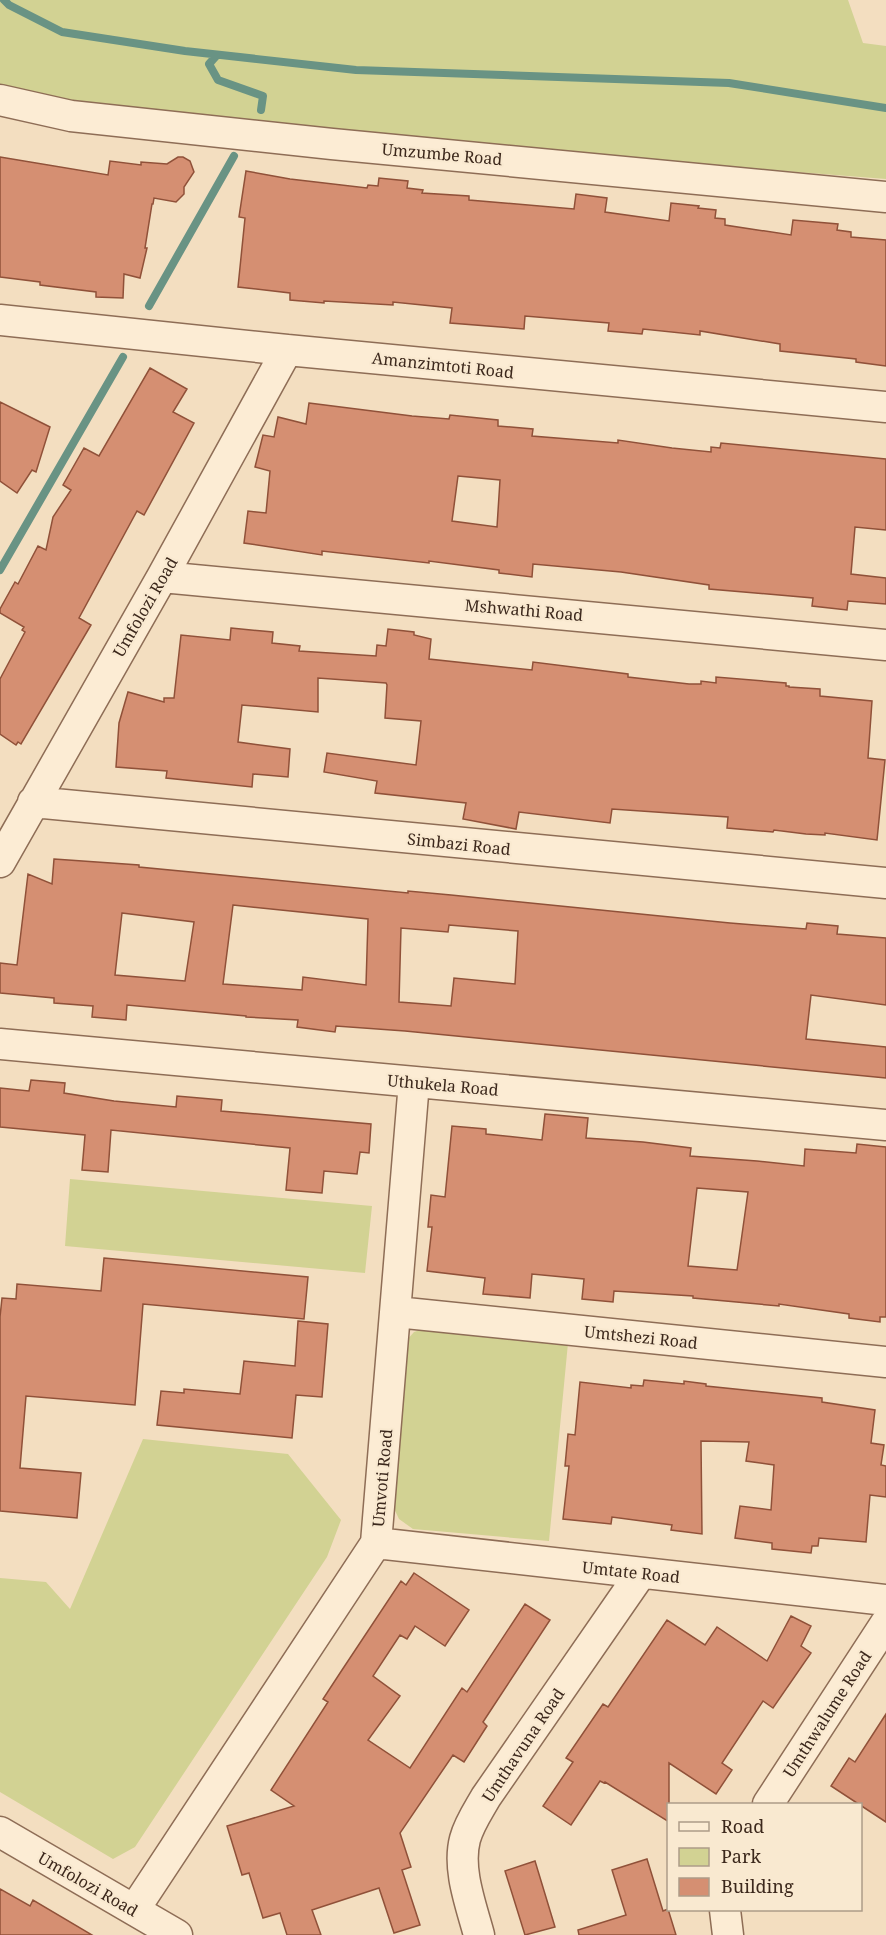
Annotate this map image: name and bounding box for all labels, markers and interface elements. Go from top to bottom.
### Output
street label: Umzumbe Road [381,138,503,170]
street label: Amanzimtoti Road [371,347,515,383]
street label: Umfolozi Road [107,553,183,661]
street label: Mshwathi Road [464,594,584,626]
street label: Simbazi Road [406,828,512,860]
street label: Uthukela Road [386,1069,500,1101]
street label: Umtshezi Road [583,1320,699,1354]
street label: Umvoti Road [367,1428,397,1528]
street label: Umtate Road [581,1556,681,1588]
street label: Umthwalume Road [778,1646,876,1782]
street label: Umthavuna Road [477,1684,569,1806]
legend [667,1803,862,1911]
text: Road [721,1814,764,1838]
text: Park [721,1844,761,1868]
street label: Umfolozi Road [34,1846,142,1922]
text: Building [721,1874,794,1898]

